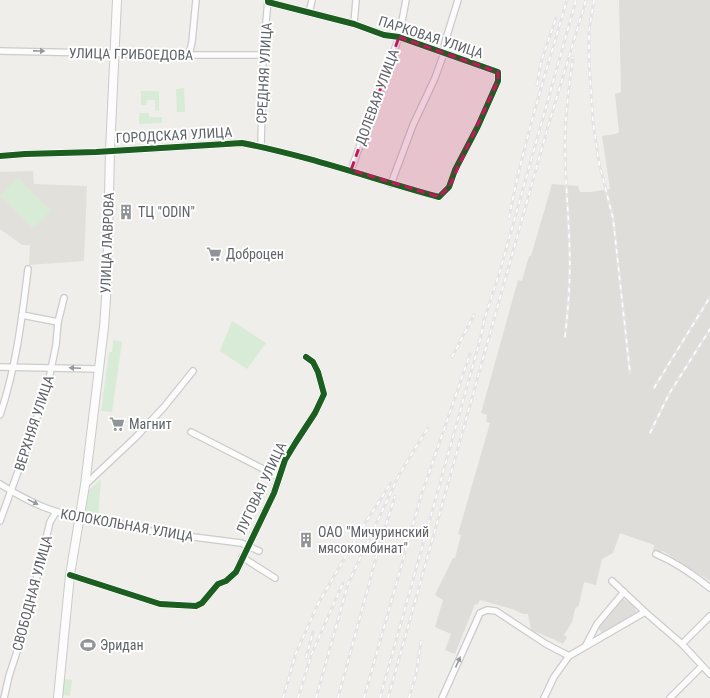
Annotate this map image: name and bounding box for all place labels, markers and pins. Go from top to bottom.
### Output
building icon: ТЦ "ODIN" [117,203,135,221]
place label: ТЦ "ODIN" [138,204,195,220]
supermarket icon: Доброцен [205,245,223,263]
place label: Доброцен [226,246,284,262]
supermarket icon: Магнит [108,415,126,433]
place label: Магнит [129,416,172,432]
place label: ОАО "Мичуринский мясокомбинат" [318,524,429,556]
building icon: ОАО "Мичуринский мясокомбинат" [297,531,315,549]
sports icon: Эридан [79,636,97,654]
place label: Эридан [100,637,144,653]

